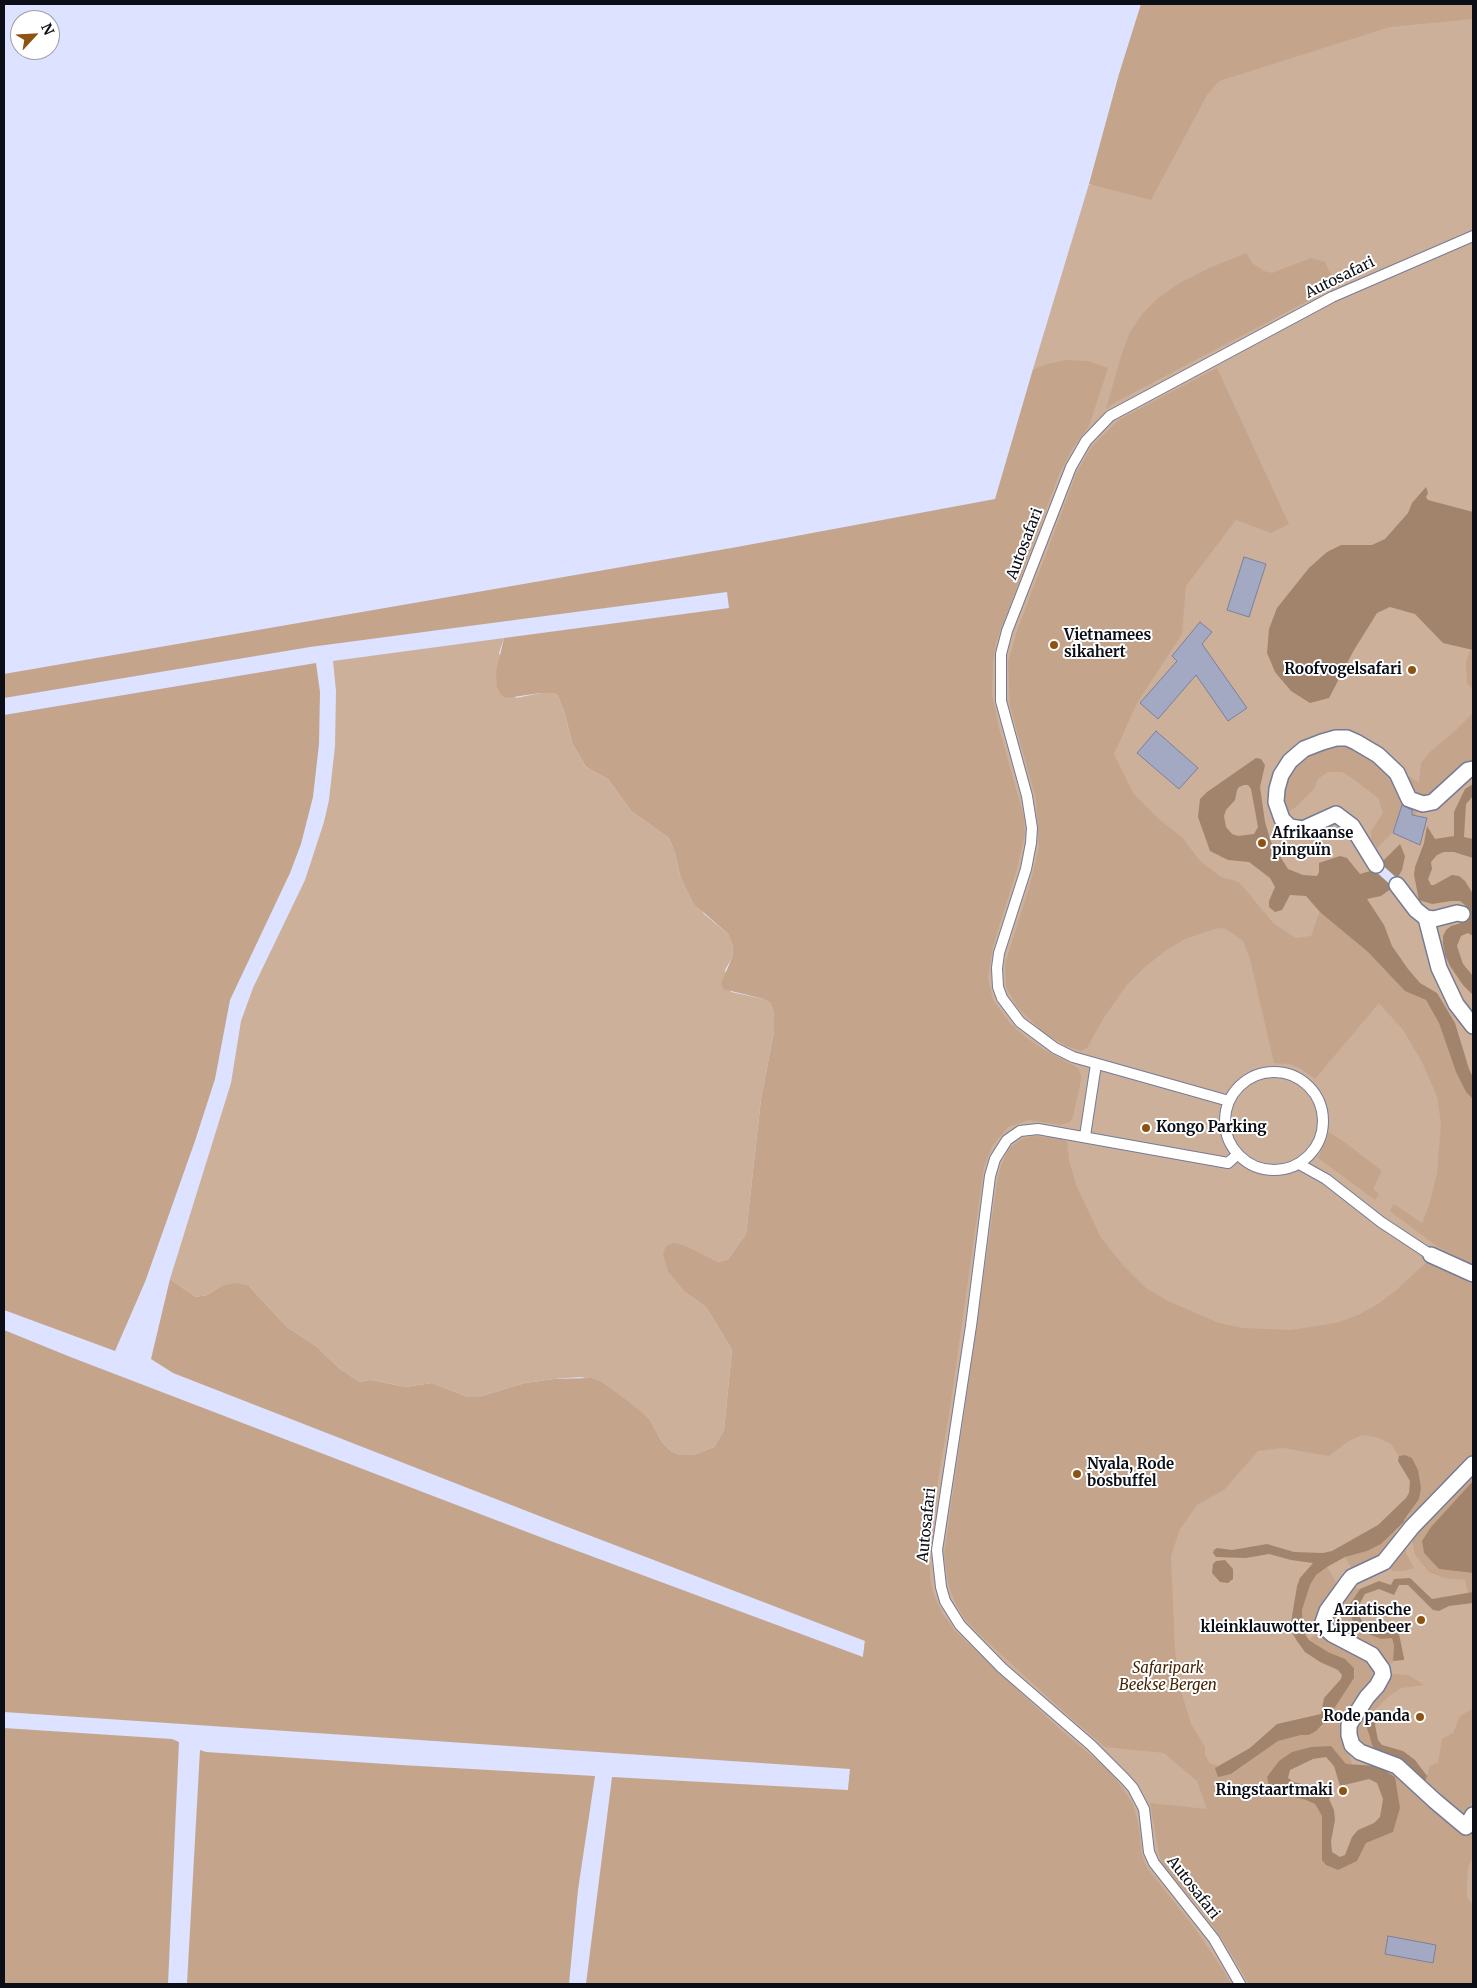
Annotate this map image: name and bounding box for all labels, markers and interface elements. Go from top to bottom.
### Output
north arrow [10,10,60,60]
text: N [37,20,58,38]
street label: Autosafari [1302,253,1378,303]
street label: Autosafari [1003,506,1047,582]
place label: Vietnamees sikahert [1064,627,1151,662]
marker: Vietnamees sikahert [1048,639,1060,651]
place label: Roofvogelsafari [1284,661,1402,679]
marker: Roofvogelsafari [1406,664,1418,676]
place label: Afrikaanse pinguïn [1272,825,1353,860]
marker: Afrikaanse pinguïn [1256,837,1268,849]
place label: Kongo Parking [1156,1119,1267,1137]
marker: Kongo Parking [1140,1122,1152,1134]
place label: Nyala, Rode bosbuffel [1087,1456,1174,1491]
marker: Nyala, Rode bosbuffel [1071,1468,1083,1480]
street label: Autosafari [914,1487,940,1563]
place label: Aziatische kleinklauwotter, Lippenbeer [1201,1602,1411,1637]
marker: Aziatische kleinklauwotter, Lippenbeer [1415,1614,1427,1626]
park label: Safaripark Beekse Bergen [1119,1660,1217,1695]
place label: Rode panda [1323,1708,1410,1726]
marker: Rode panda [1414,1711,1426,1723]
place label: Ringstaartmaki [1216,1782,1333,1800]
marker: Ringstaartmaki [1337,1785,1349,1797]
street label: Autosafari [1163,1853,1223,1923]

